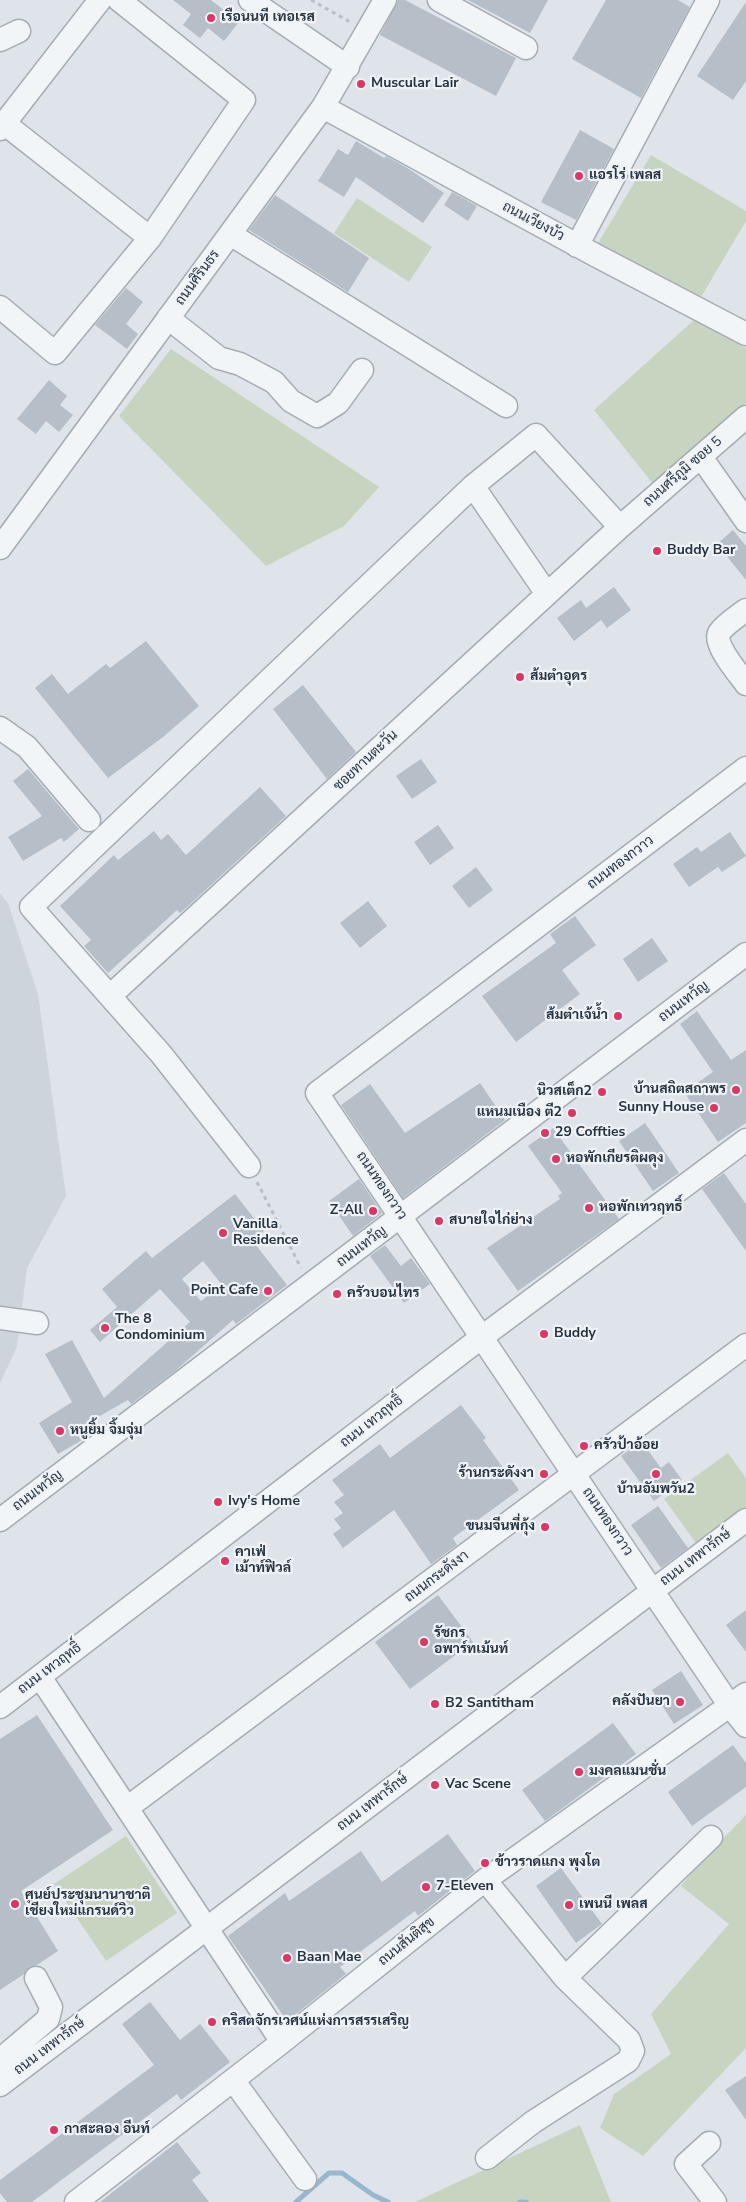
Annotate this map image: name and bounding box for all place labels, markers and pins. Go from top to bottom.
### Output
place label: เรือนนที เทอเรส [221,10,315,26]
marker: เรือนนที เทอเรส [205,12,217,24]
place label: Muscular Lair [371,76,459,92]
marker: Muscular Lair [355,78,367,90]
place label: แอรโร่ เพลส [589,168,661,184]
marker: แอรโร่ เพลส [573,170,585,182]
place label: Buddy Bar [667,543,735,559]
marker: Buddy Bar [651,545,663,557]
place label: ส้มตำอุดร [530,669,587,685]
marker: ส้มตำอุดร [514,671,526,683]
place label: ส้มตำเจ้น้ำ [546,1008,608,1024]
marker: ส้มตำเจ้น้ำ [612,1010,624,1022]
place label: บ้านสถิตสถาพร [634,1082,726,1098]
place label: นิวสเต็ก2 [537,1084,592,1100]
marker: บ้านสถิตสถาพร [730,1084,742,1096]
marker: นิวสเต็ก2 [596,1086,608,1098]
place label: Sunny House [618,1100,704,1116]
marker: Sunny House [708,1102,720,1114]
place label: แหนมเนือง ตี2 [477,1105,562,1121]
marker: แหนมเนือง ตี2 [566,1107,578,1119]
place label: 29 Coffties [555,1125,625,1141]
marker: 29 Coffties [539,1127,551,1139]
place label: หอพักเกียรติผดุง [566,1151,663,1167]
marker: หอพักเกียรติผดุง [550,1153,562,1165]
place label: หอพักเทวฤทธิ์ [599,1200,683,1216]
marker: หอพักเทวฤทธิ์ [583,1202,595,1214]
place label: Z-All [330,1203,363,1219]
marker: Z-All [367,1205,379,1217]
place label: สบายใจไก่ย่าง [449,1213,533,1229]
marker: สบายใจไก่ย่าง [433,1215,445,1227]
place label: Vanilla Residence [233,1217,299,1250]
marker: Vanilla Residence [217,1227,229,1239]
place label: Point Cafe [191,1283,258,1299]
marker: Point Cafe [262,1285,274,1297]
place label: ครัวบอนไทร [347,1286,420,1302]
marker: ครัวบอนไทร [331,1288,343,1300]
place label: The 8 Condominium [115,1312,205,1344]
marker: The 8 Condominium [99,1322,111,1334]
place label: Buddy [554,1326,596,1342]
marker: Buddy [538,1328,550,1340]
place label: หนูยิ้ม จิ้มจุ่ม [70,1423,143,1439]
marker: หนูยิ้ม จิ้มจุ่ม [54,1425,66,1437]
place label: ครัวป้าอ้อย [594,1438,659,1454]
marker: ครัวป้าอ้อย [578,1440,590,1452]
place label: ร้านกระดังงา [459,1466,534,1482]
marker: ร้านกระดังงา [538,1468,550,1480]
marker: บ้านอัมพวัน2 [650,1468,662,1480]
place label: บ้านอัมพวัน2 [617,1482,695,1498]
place label: Ivy's Home [228,1494,300,1510]
marker: Ivy's Home [212,1496,224,1508]
place label: ขนมจีนพี่กุ้ง [466,1519,535,1535]
marker: ขนมจีนพี่กุ้ง [539,1521,551,1533]
place label: คาเฟ่ เม้าท์ฟิวล์ [235,1545,291,1578]
marker: คาเฟ่ เม้าท์ฟิวล์ [219,1555,231,1567]
place label: รัชกร อพาร์ทเม้นท์ [434,1626,508,1658]
marker: รัชกร อพาร์ทเม้นท์ [418,1636,430,1648]
place label: คลังปันยา [612,1694,670,1710]
place label: B2 Santitham [445,1696,534,1712]
marker: คลังปันยา [674,1696,686,1708]
marker: B2 Santitham [429,1698,441,1710]
place label: มงคลแมนชั่น [589,1764,666,1780]
marker: มงคลแมนชั่น [573,1766,585,1778]
place label: Vac Scene [445,1777,511,1793]
marker: Vac Scene [429,1779,441,1791]
place label: ข้าวราดแกง พุงโต [495,1855,600,1871]
marker: ข้าวราดแกง พุงโต [479,1857,491,1869]
place label: 7-Eleven [436,1879,494,1895]
marker: 7-Eleven [420,1881,432,1893]
place label: ศูนย์ประชุมนานาชาติ เชียงใหม่แกรนด์วิว [25,1888,150,1920]
place label: เพนนี เพลส [579,1897,648,1913]
marker: ศูนย์ประชุมนานาชาติ เชียงใหม่แกรนด์วิว [9,1898,21,1910]
marker: เพนนี เพลส [563,1899,575,1911]
place label: Baan Mae [297,1950,361,1966]
marker: Baan Mae [281,1952,293,1964]
place label: คริสตจักรเวศน์แห่งการสรรเสริญ [222,2014,409,2030]
marker: คริสตจักรเวศน์แห่งการสรรเสริญ [206,2016,218,2028]
place label: กาสะลอง อีนท์ [64,2122,150,2138]
marker: กาสะลอง อีนท์ [48,2124,60,2136]

